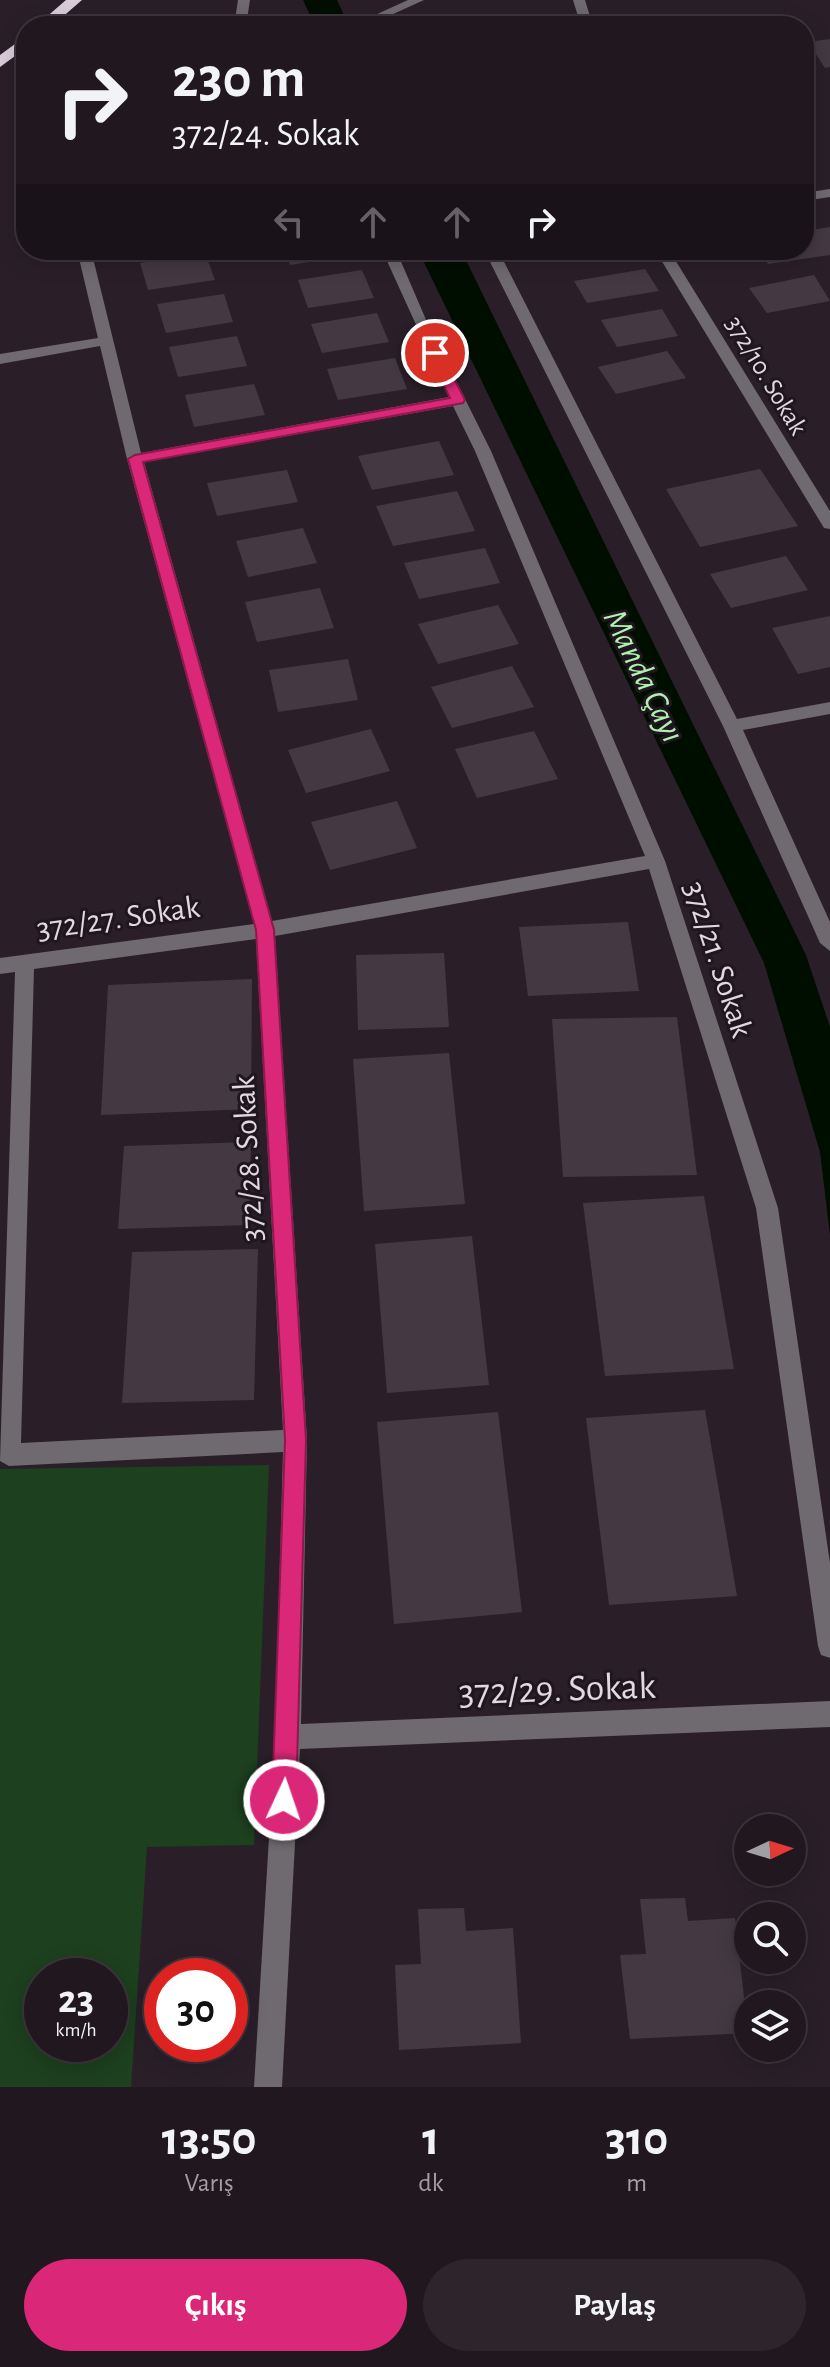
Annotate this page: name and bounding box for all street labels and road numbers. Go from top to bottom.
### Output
street label: 372/10. Sokak [721,312,812,440]
street label: 372/21. Sokak [678,877,758,1042]
street label: 372/27. Sokak [35,891,202,945]
street label: 372/28. Sokak [228,1075,268,1243]
street label: 372/29. Sokak [458,1668,657,1712]

